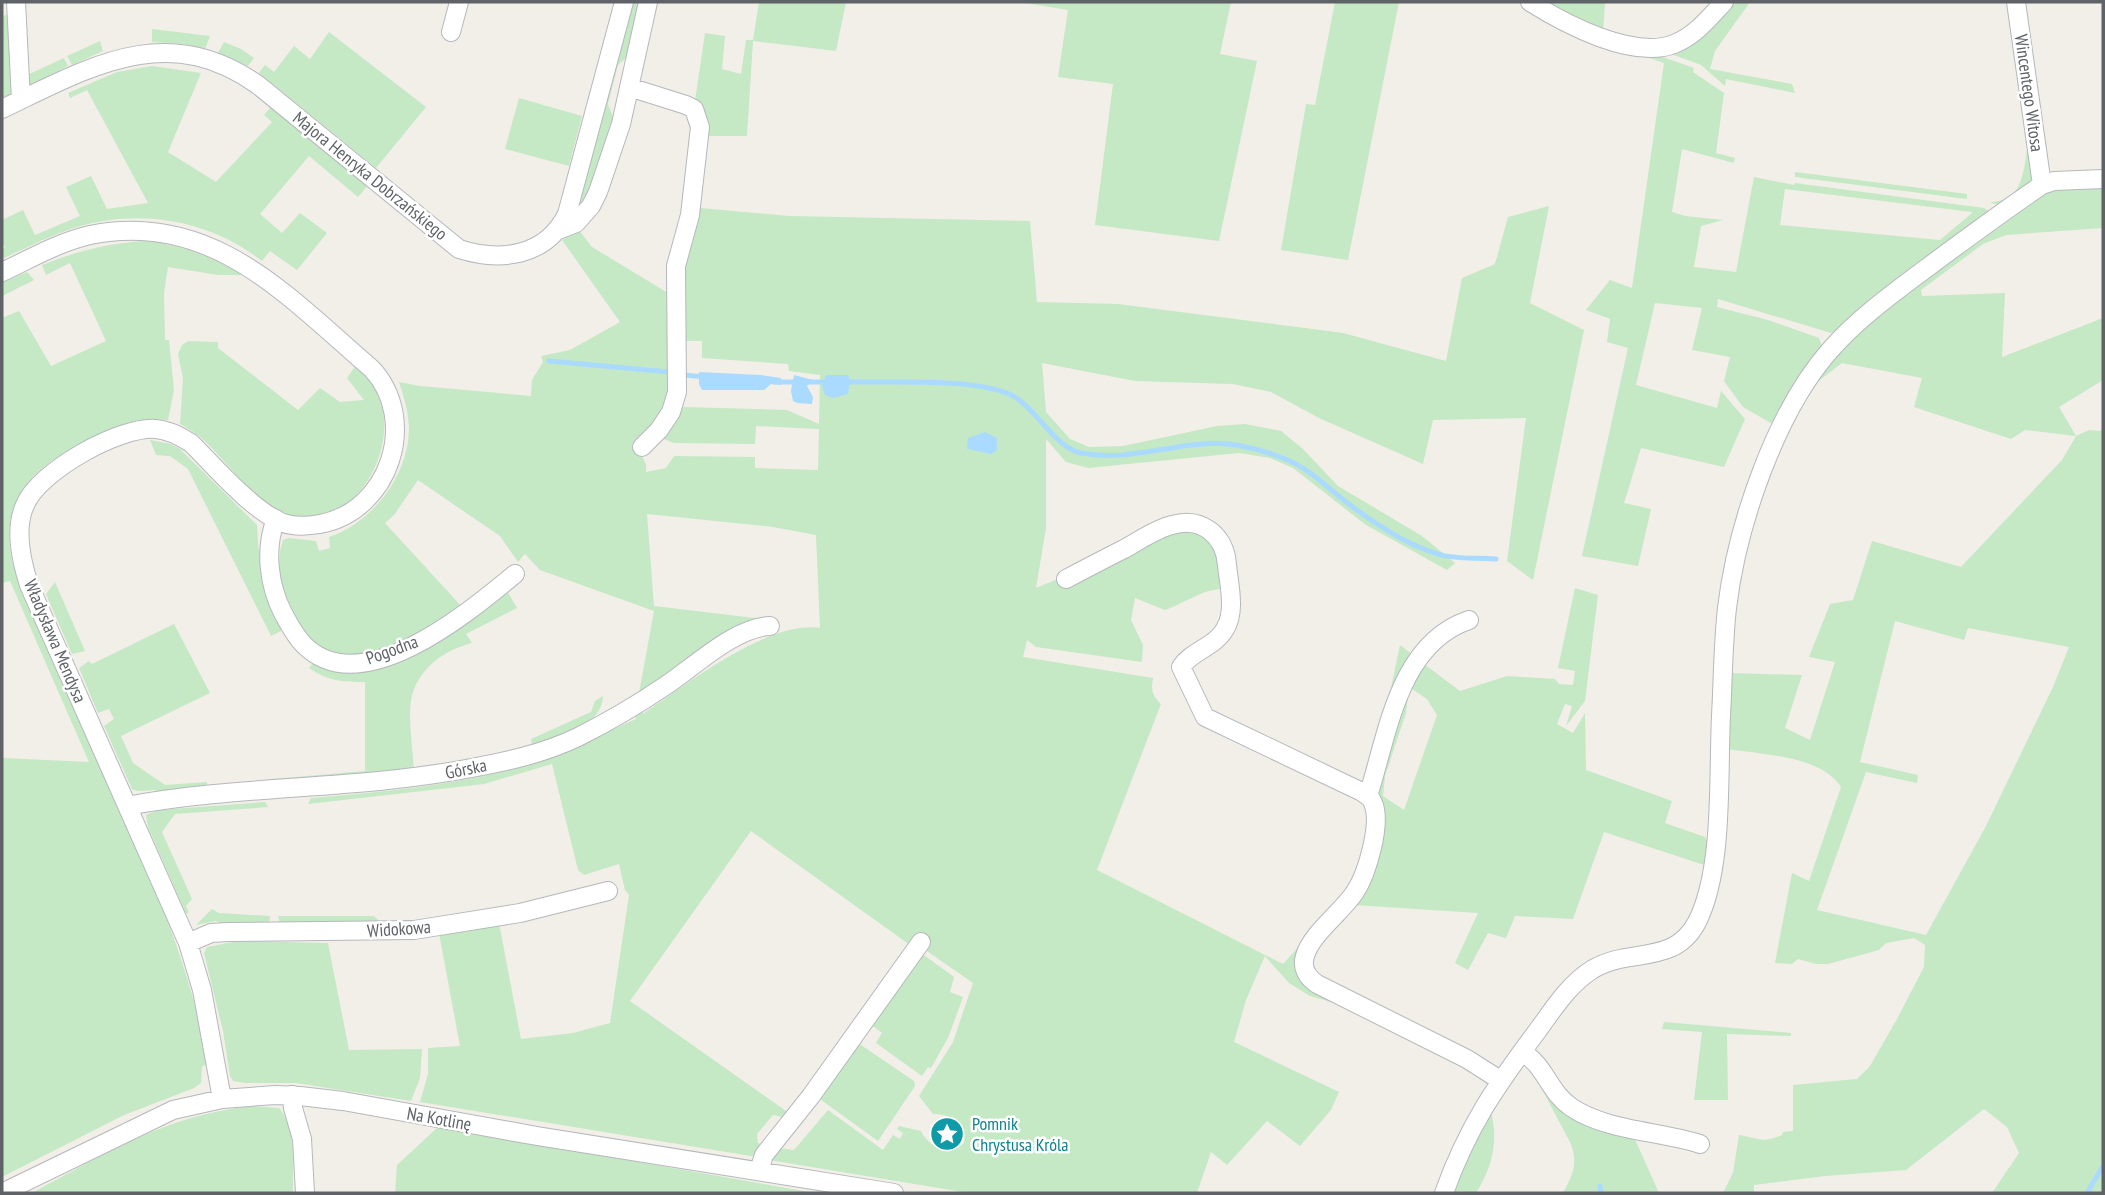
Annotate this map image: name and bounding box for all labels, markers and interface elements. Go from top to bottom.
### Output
street label: Wincentego Witosa [2010,33,2049,153]
street label: Majora Henryka Dobrzańskiego [288,106,452,245]
street label: Władysława Mendysa [19,576,92,706]
street label: Pogodna [363,630,421,670]
street label: Górska [443,753,489,784]
street label: Widokowa [366,915,432,942]
street label: Na Kotlinę [405,1102,473,1135]
place label: Pomnik Chrystusa Króla [972,1112,1068,1156]
place icon: Pomnik Chrystusa Króla [928,1115,966,1153]

